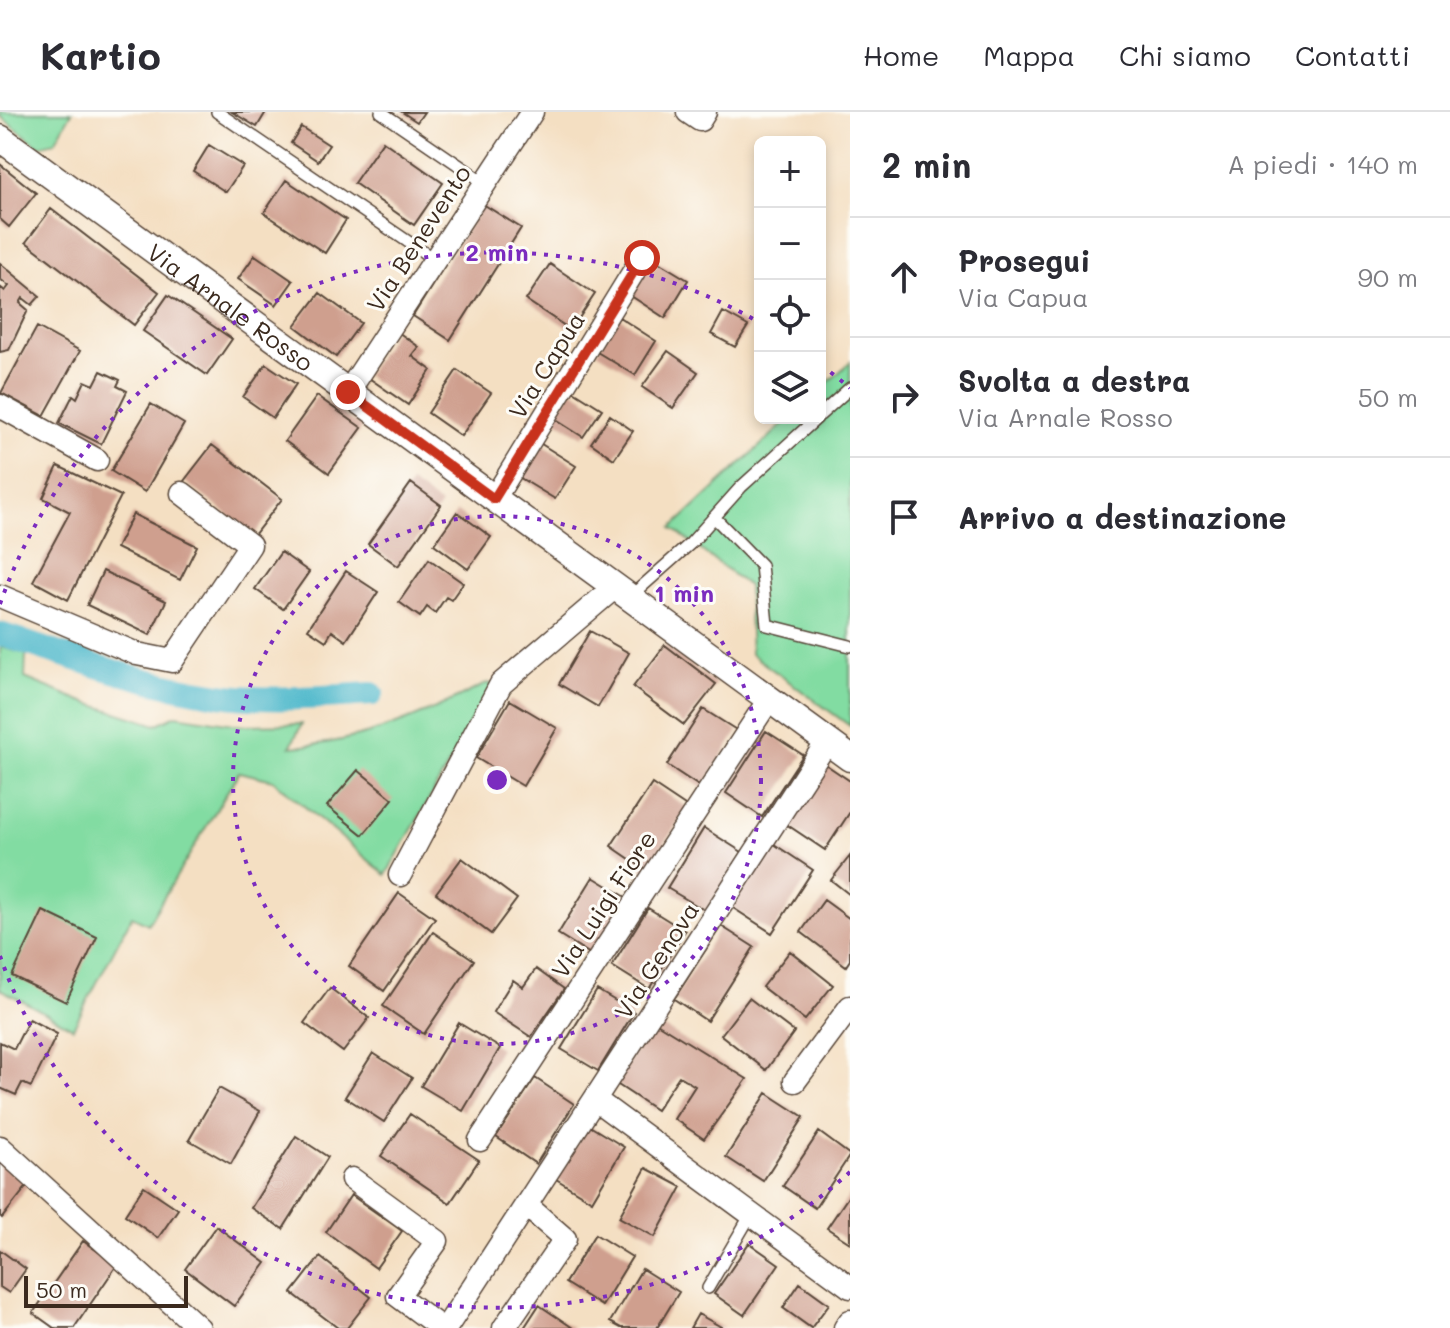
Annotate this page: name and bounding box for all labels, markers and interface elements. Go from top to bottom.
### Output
text: Kartio [40,30,161,80]
text: Home [863,37,939,73]
text: Mappa [983,37,1075,73]
text: Chi siamo [1119,37,1251,73]
text: Contatti [1295,37,1410,73]
map controls [754,136,826,424]
button: + [754,136,826,208]
text: 2 min [882,142,971,187]
text: A piedi · 140 m [1227,147,1418,181]
street label: Via Benevento [359,159,477,317]
button: − [754,208,826,280]
street label: Via Arnale Rosso [142,236,320,377]
text: 2 min [466,236,529,267]
route start [624,240,660,276]
text: Prosegui [958,240,1091,280]
icon: ahead [882,255,926,299]
text: 90 m [1358,260,1418,294]
button: locate [754,280,826,352]
text: Via Capua [958,280,1088,314]
street label: Via Capua [501,306,591,424]
button: layers [754,352,826,424]
text: Svolta a destra [958,360,1190,400]
route end [330,374,366,410]
icon: right [882,375,926,419]
text: 50 m [1358,380,1418,414]
text: Via Arnale Rosso [958,400,1173,434]
icon: arrive [882,495,926,539]
text: Arrivo a destinazione [958,497,1286,537]
text: 1 min [654,577,714,608]
centre of rings [483,766,511,794]
street label: Via Luigi Fiore [544,825,662,983]
street label: Via Genova [607,896,705,1024]
scale bar [24,1272,188,1308]
text: 50 m [36,1275,87,1304]

